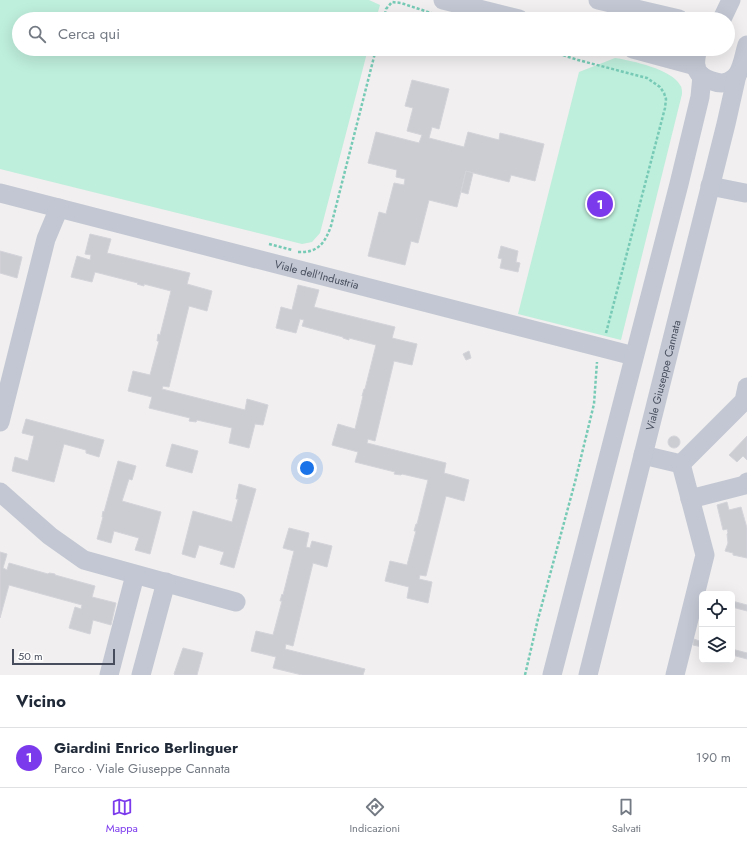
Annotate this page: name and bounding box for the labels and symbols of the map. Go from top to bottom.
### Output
pin: 1 [587,189,613,219]
street label: Viale dell'Industria [273,256,361,293]
street label: Viale Giuseppe Cannata [642,318,685,432]
your location [297,458,317,478]
scale bar [12,647,115,666]

